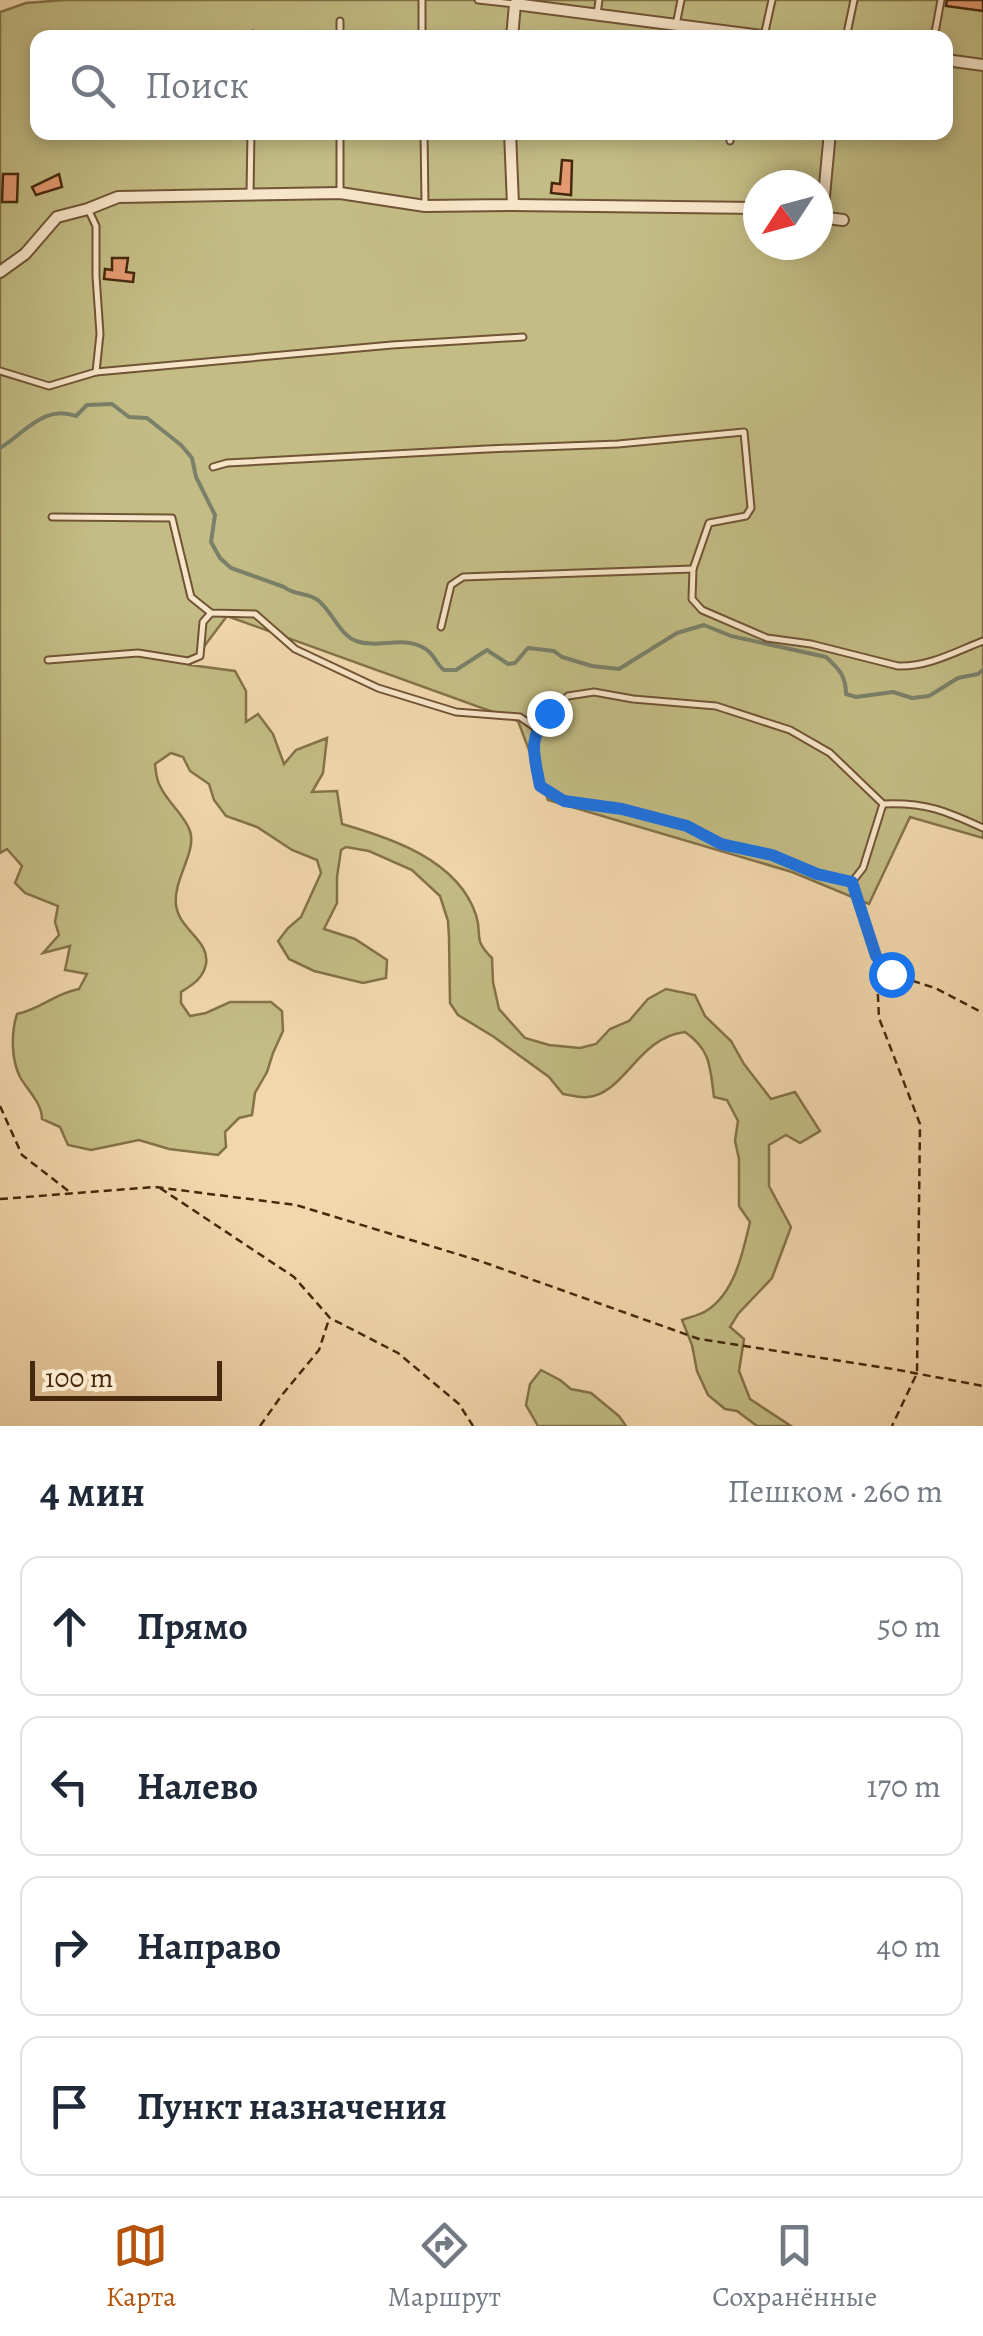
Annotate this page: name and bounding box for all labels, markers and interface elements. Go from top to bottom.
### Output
search box [30,30,953,140]
icon: search [65,58,120,113]
text: Поиск [145,59,249,111]
north arrow [743,170,833,260]
route end [527,691,573,737]
route start [869,952,915,998]
scale bar [30,1356,222,1400]
text: 100 m [45,1359,113,1397]
text: 4 мин [40,1463,145,1520]
text: Пешком · 260 m [728,1469,943,1513]
icon: ahead [42,1599,97,1654]
text: Прямо [137,1600,248,1652]
text: 50 m [877,1604,941,1648]
icon: left [42,1759,97,1814]
text: Налево [137,1760,258,1812]
text: 170 m [867,1764,941,1808]
icon: right [42,1919,97,1974]
text: Направо [137,1920,281,1972]
text: 40 m [876,1924,941,1968]
icon: arrive [42,2079,97,2134]
text: Пункт назначения [137,2080,447,2132]
tab: Карта [106,2218,176,2316]
tab: Маршрут [388,2218,501,2316]
tab: Сохранённые [712,2218,877,2316]

